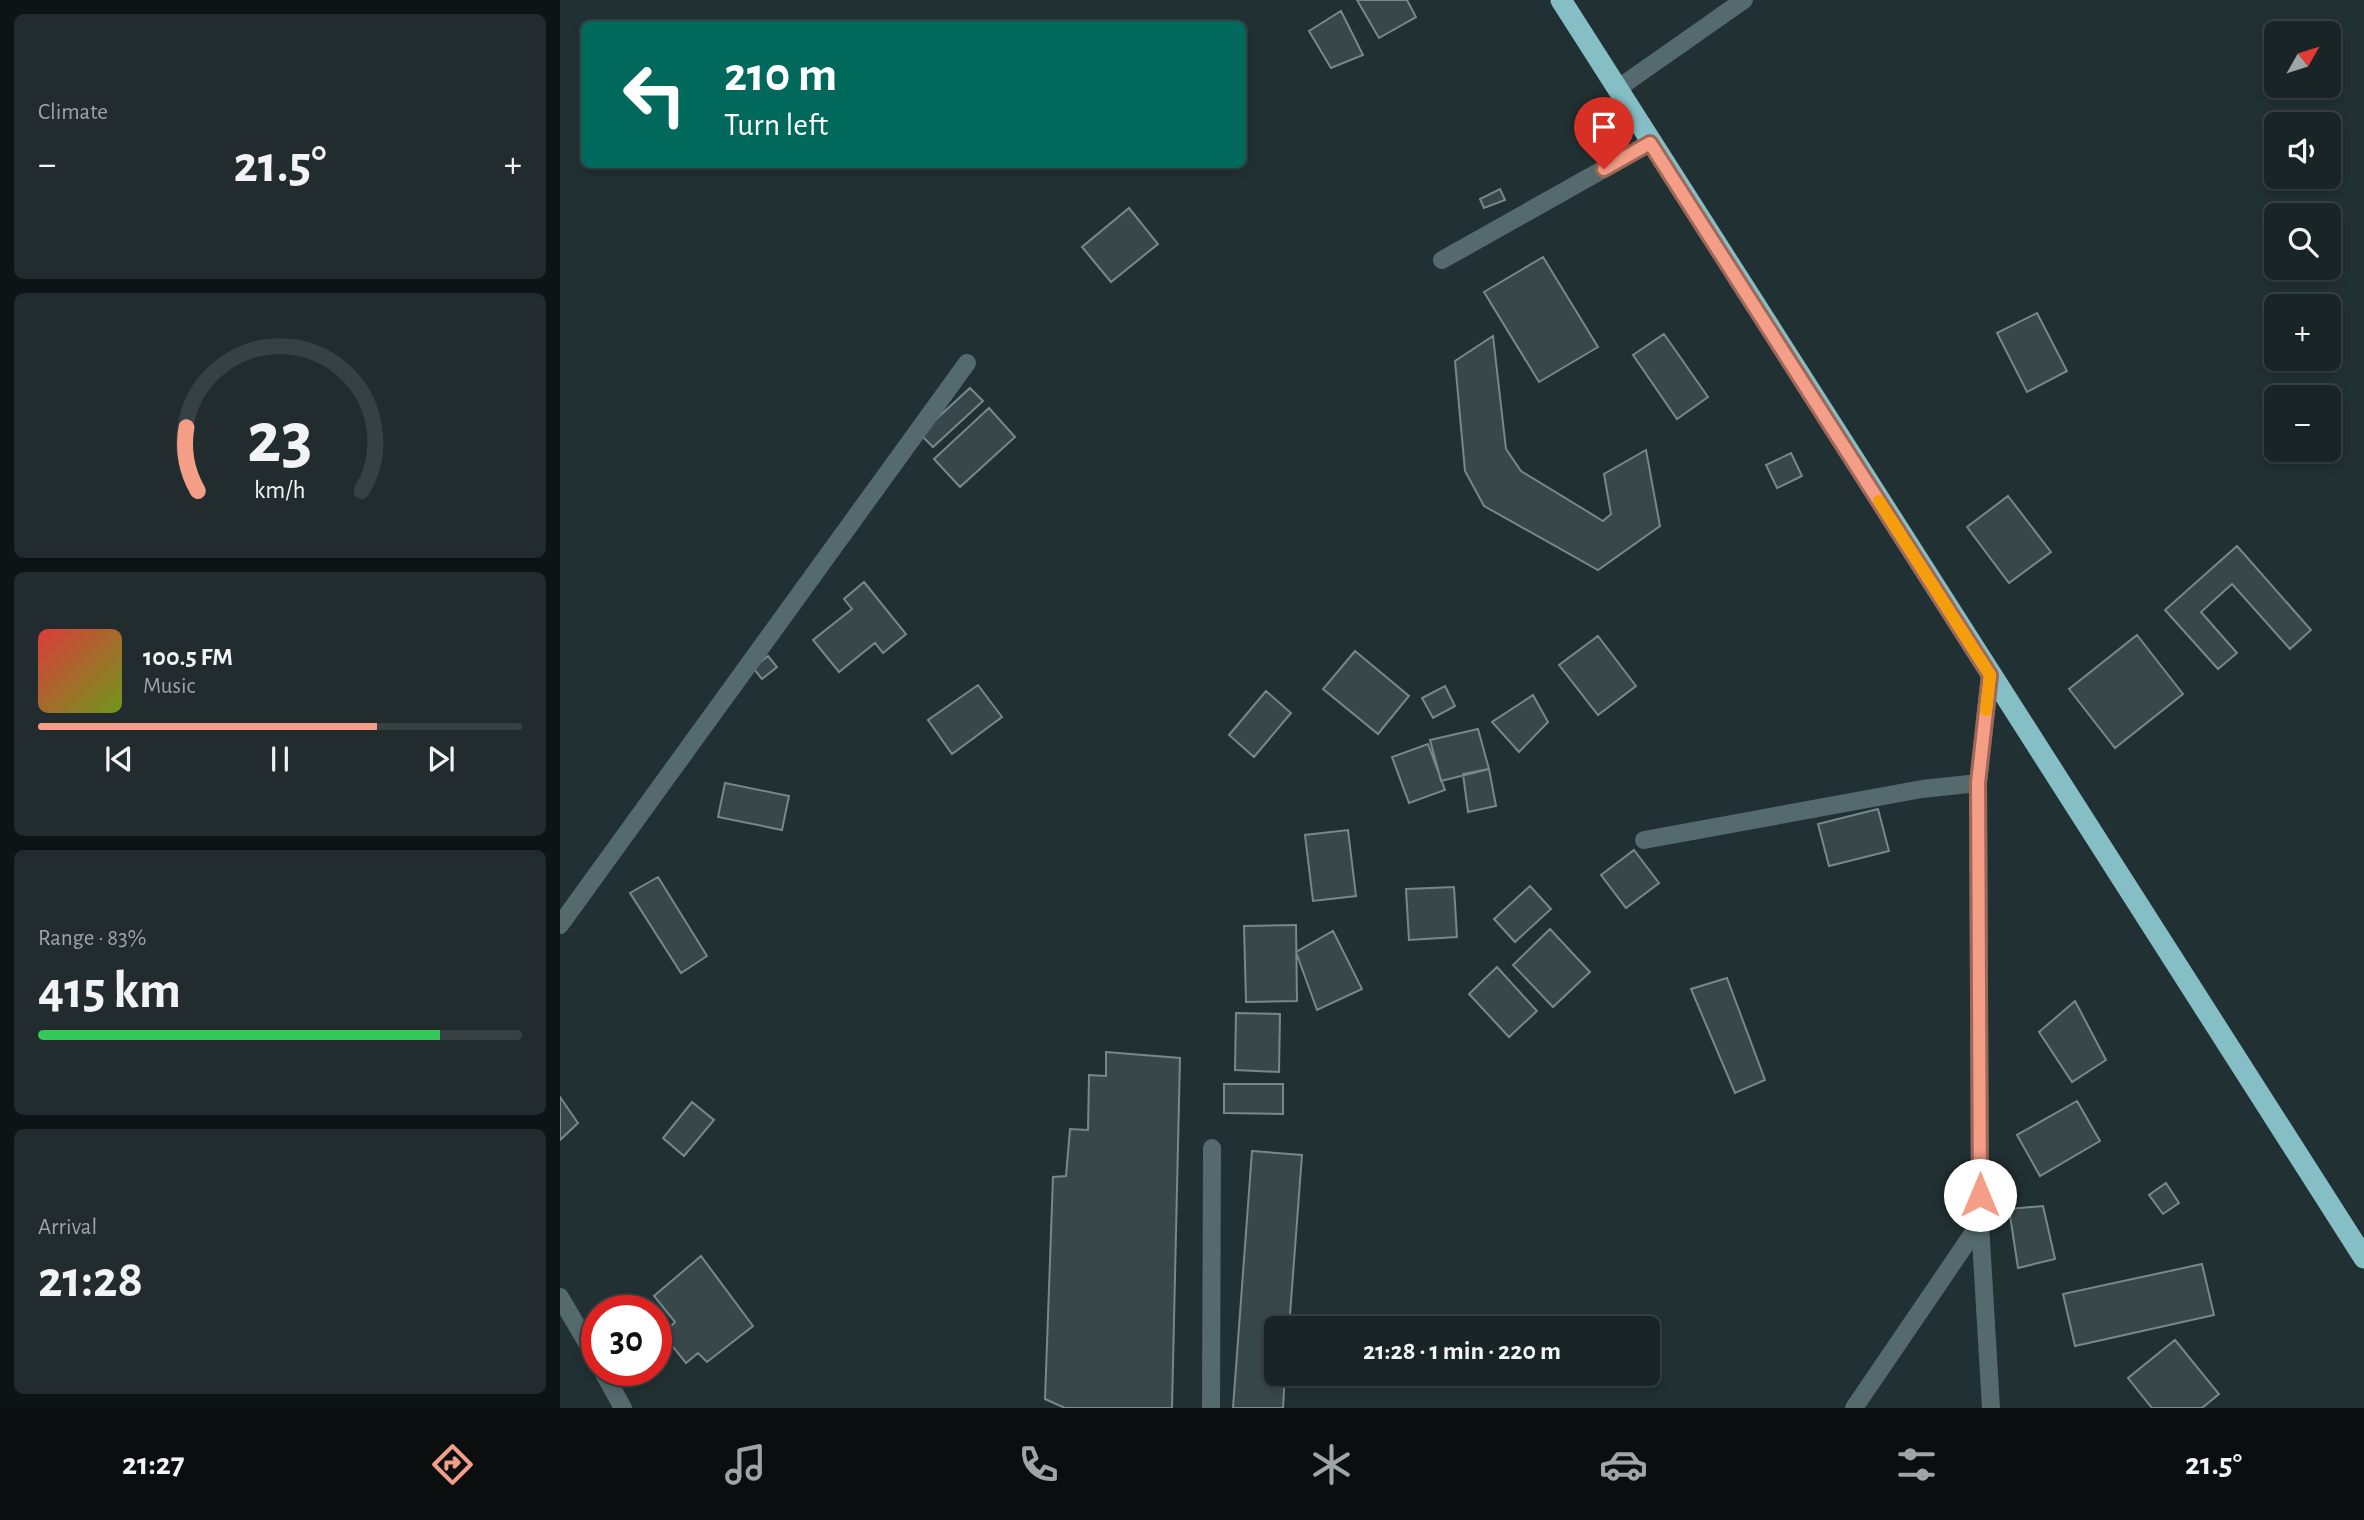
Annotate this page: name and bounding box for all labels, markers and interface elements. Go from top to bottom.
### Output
north arrow [2264,21,2342,98]
map controls [2264,21,2341,462]
icon: left [609,49,700,140]
text: 210 m [724,51,837,100]
pin [1574,97,1634,169]
text: Climate [38,101,108,124]
icon: arrive [1585,108,1623,146]
text: Turn left [724,109,828,141]
button: sound [2264,112,2341,189]
text: 21.5° [234,139,326,191]
text: − [38,146,56,184]
text: + [504,146,522,184]
button: search [2264,203,2341,280]
button: + [2264,294,2341,371]
button: − [2264,385,2341,462]
text: 23 [247,404,313,477]
text: km/h [254,478,306,503]
text: 100.5 FM [143,644,233,670]
text: Music [143,675,195,698]
icon: previous [100,740,138,778]
icon: pause [261,740,299,778]
icon: next [422,740,460,778]
text: Range · 83% [38,927,147,950]
text: 415 km [38,965,181,1017]
position arrow [1943,1158,2017,1232]
text: Arrival [38,1216,97,1239]
text: 21:28 [38,1254,143,1306]
speed limit sign: 30 [581,1295,672,1386]
text: 21:28 · 1 min · 220 m [1363,1338,1561,1364]
icon: directions [428,1440,477,1489]
icon: music [721,1440,770,1489]
icon: phone [1014,1440,1063,1489]
icon: climate [1307,1440,1356,1489]
icon: car [1599,1440,1648,1489]
icon: filters [1892,1440,1941,1489]
text: 21:27 [122,1448,185,1480]
text: 21.5° [2185,1448,2242,1480]

